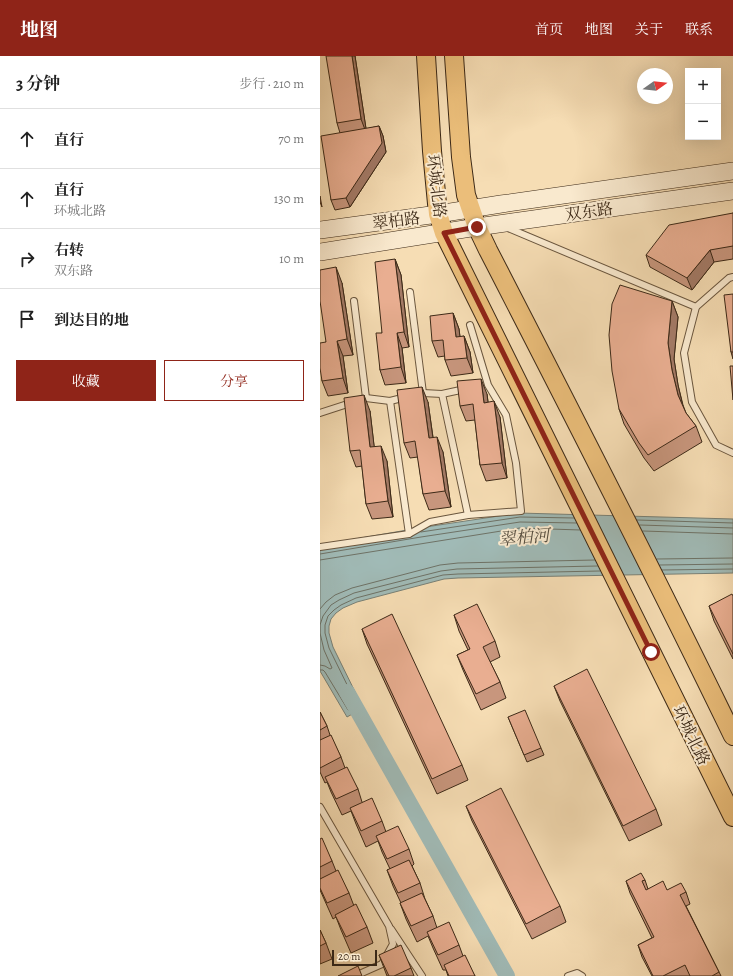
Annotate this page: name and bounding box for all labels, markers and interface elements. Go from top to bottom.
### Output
text: 地图 [20,17,58,43]
text: 首页 [535,20,563,39]
text: 地图 [585,20,613,39]
text: 关于 [635,20,663,39]
text: 联系 [685,20,713,39]
north arrow [637,68,673,104]
map controls [685,68,721,140]
button: + [685,68,721,104]
text: 3 分钟 [16,72,60,95]
text: 步行 · 210 m [239,75,304,92]
button: − [685,104,721,140]
icon: ahead [16,128,38,150]
text: 直行 [54,130,84,150]
text: 70 m [278,130,304,147]
street label: 环城北路 [421,153,451,219]
text: 直行 [54,180,84,200]
icon: ahead [16,188,38,210]
text: 130 m [274,190,304,207]
street label: 双东路 [564,198,614,226]
text: 环城北路 [54,202,106,219]
street label: 翠柏路 [371,207,421,235]
route end [468,218,486,236]
text: 右转 [54,240,84,260]
icon: right [16,248,38,270]
text: 10 m [279,250,304,267]
text: 双东路 [54,262,93,279]
icon: arrive [16,308,38,330]
text: 到达目的地 [54,310,129,330]
button: 收藏 [16,360,156,401]
button: 分享 [164,360,304,401]
water label: 翠柏河 [498,524,553,551]
route start [642,643,660,661]
street label: 环城北路 [667,702,715,769]
scale bar [332,948,377,967]
text: 20 m [338,949,360,964]

